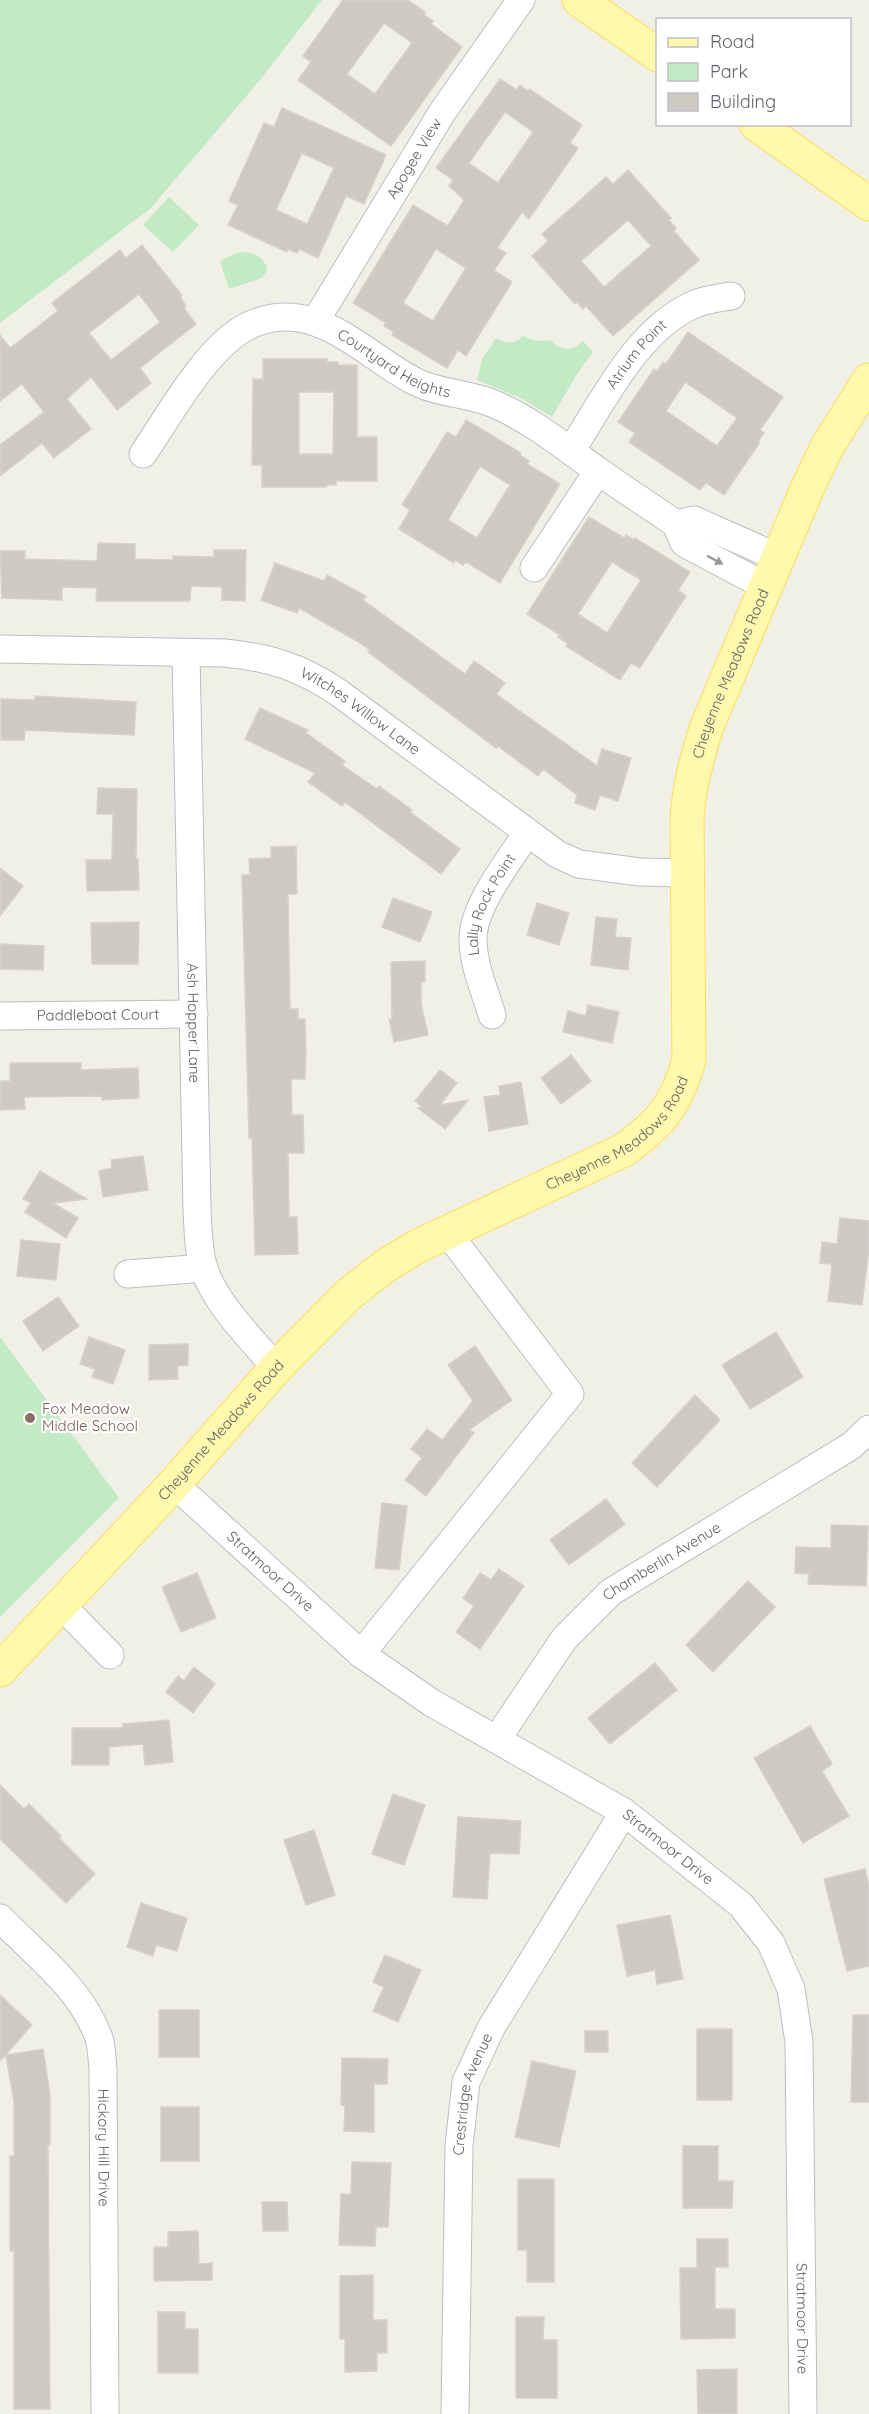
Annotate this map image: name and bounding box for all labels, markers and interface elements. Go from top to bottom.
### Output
legend [656,18,851,126]
text: Road [710,30,755,53]
text: Park [710,60,748,83]
text: Building [710,90,776,113]
street label: Apogee View [382,114,445,202]
street label: Atrium Point [602,315,670,392]
street label: Courtyard Heights [334,324,452,401]
one-way arrow [707,555,724,565]
street label: Cheyenne Meadows Road [688,586,773,761]
street label: Witches Willow Lane [297,662,424,759]
street label: Lally Rock Point [463,850,519,957]
street label: Ash Hopper Lane [183,963,205,1083]
street label: Paddleboat Court [37,1004,159,1025]
street label: Cheyenne Meadows Road [542,1073,692,1194]
street label: Cheyenne Meadows Road [153,1356,288,1504]
place label: Fox Meadow Middle School [42,1399,138,1435]
marker: Fox Meadow Middle School [23,1411,37,1425]
street label: Chamberlin Avenue [598,1518,724,1604]
street label: Stratmoor Drive [223,1527,318,1616]
street label: Stratmoor Drive [619,1805,718,1889]
street label: Crestridge Avenue [449,2030,496,2156]
street label: Hickory Hill Drive [94,2089,114,2207]
street label: Stratmoor Drive [792,2263,813,2374]

